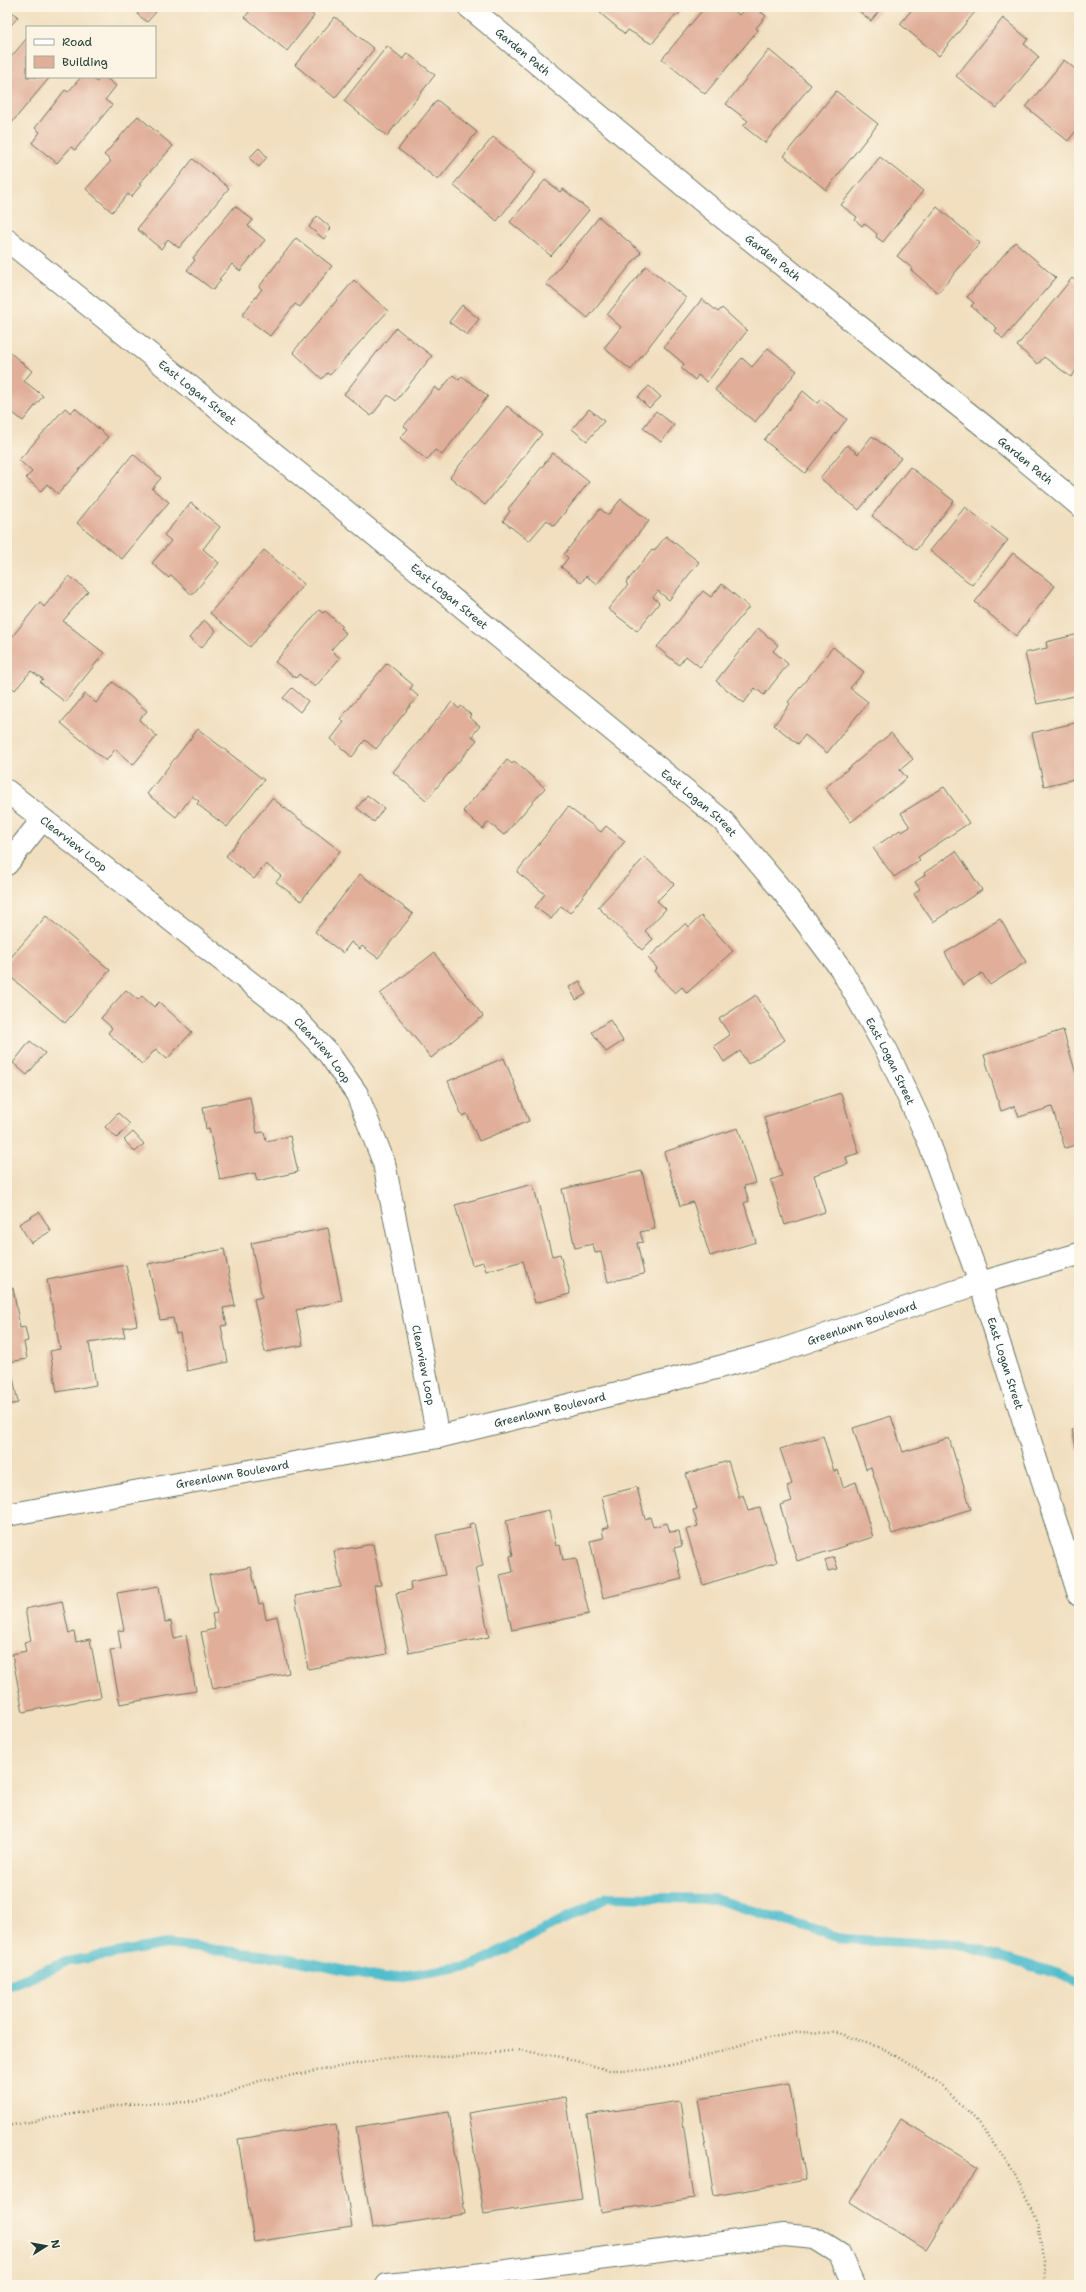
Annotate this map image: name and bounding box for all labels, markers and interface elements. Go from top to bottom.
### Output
street label: Garden Path [492,24,554,79]
legend [26,26,156,78]
text: Road [62,34,93,50]
text: Building [62,54,108,70]
street label: Garden Path [742,231,804,285]
street label: East Logan Street [155,356,240,428]
street label: Garden Path [995,433,1056,488]
street label: East Logan Street [407,560,491,633]
street label: East Logan Street [658,766,740,840]
street label: Clearview Loop [37,812,110,875]
street label: Clearview Loop [291,1014,354,1086]
street label: East Logan Street [862,1015,919,1107]
street label: Greenlawn Boulevard [805,1298,918,1349]
street label: East Logan Street [984,1315,1027,1412]
street label: Clearview Loop [409,1324,439,1406]
street label: Greenlawn Boulevard [492,1389,607,1431]
street label: Greenlawn Boulevard [175,1457,290,1492]
north arrow [26,2226,66,2266]
text: N [47,2238,64,2250]

